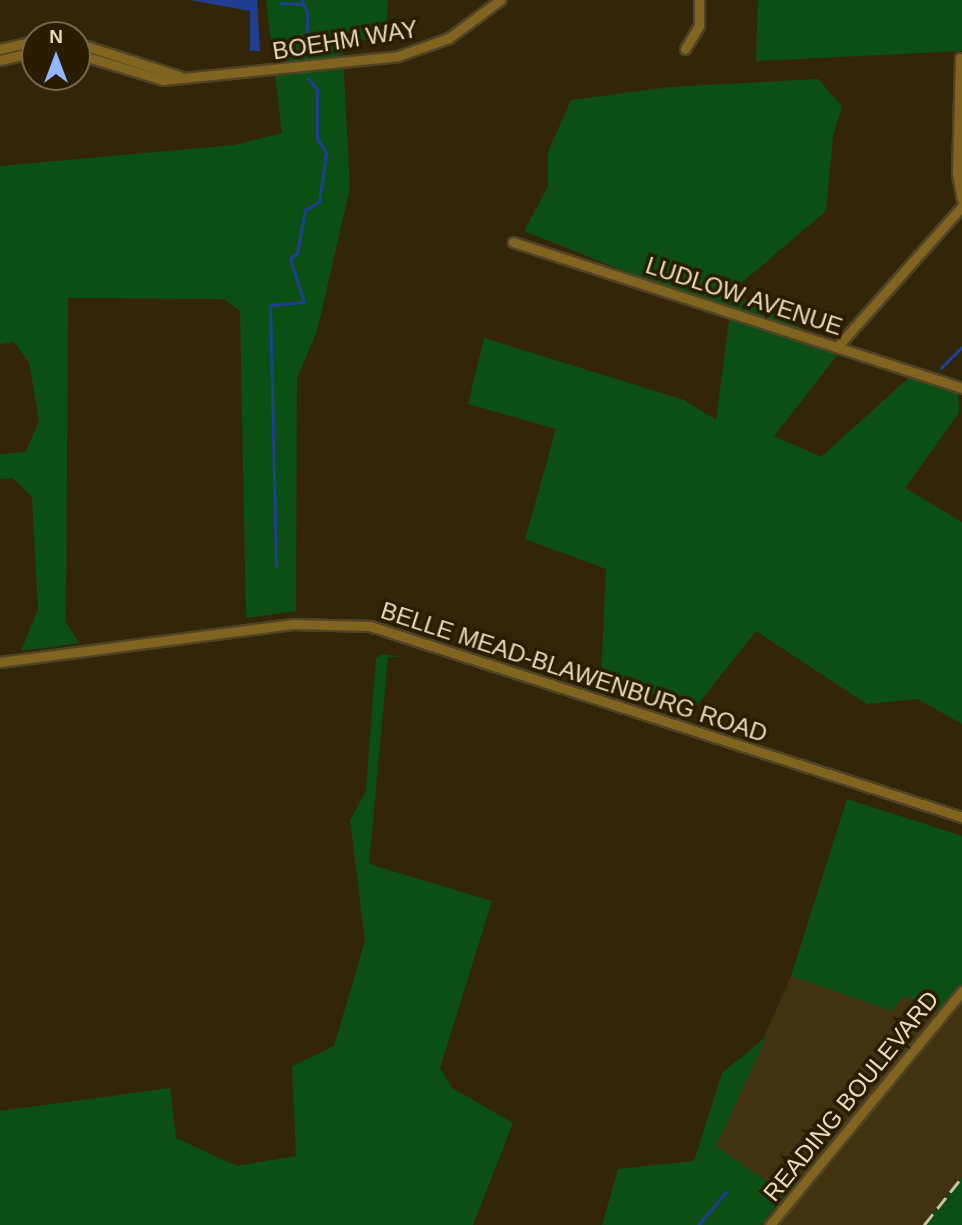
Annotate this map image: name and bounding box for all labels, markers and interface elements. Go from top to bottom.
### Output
street label: BOEHM WAY [270,14,420,66]
north arrow [21,21,91,91]
text: N [49,26,63,47]
street label: LUDLOW AVENUE [641,250,847,342]
street label: BELLE MEAD-BLAWENBURG ROAD [377,596,771,748]
street label: READING BOULEVARD [757,985,945,1207]

